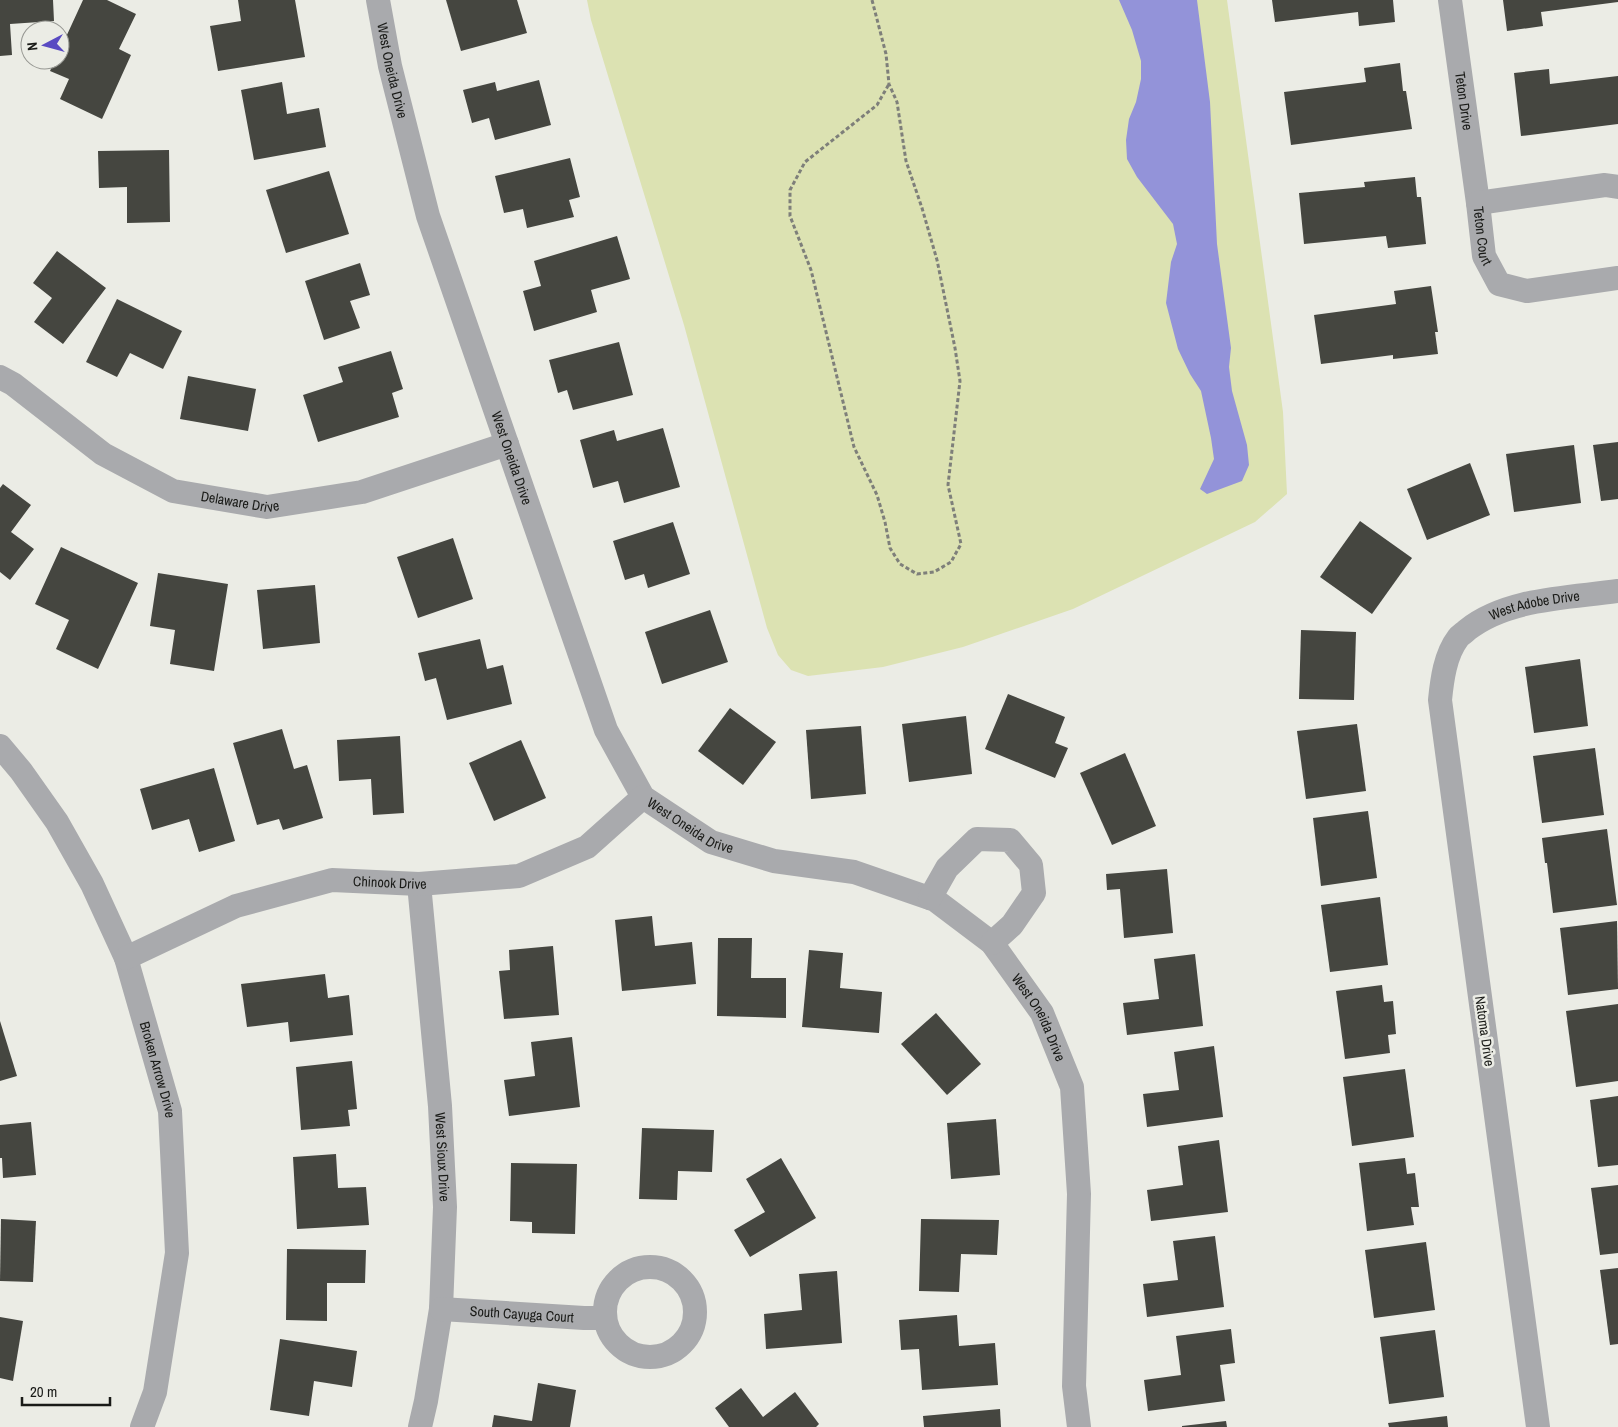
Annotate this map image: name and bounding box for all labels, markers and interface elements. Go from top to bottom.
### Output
north arrow [20,20,70,70]
street label: West Oneida Drive [373,21,412,120]
text: N [23,41,41,51]
street label: Teton Drive [1451,71,1477,131]
street label: Teton Court [1469,205,1496,269]
street label: West Oneida Drive [487,409,536,507]
street label: Delaware Drive [200,487,281,516]
street label: West Adobe Drive [1486,587,1581,624]
street label: West Oneida Drive [644,793,736,857]
street label: Chinook Drive [353,872,427,893]
street label: West Oneida Drive [1008,970,1070,1064]
street label: Natoma Drive [1471,995,1499,1067]
street label: Broken Arrow Drive [136,1019,179,1118]
street label: West Sioux Drive [431,1112,454,1202]
street label: South Cayuga Court [469,1302,574,1326]
scale bar [22,1374,110,1406]
text: 20 m [30,1381,57,1402]

